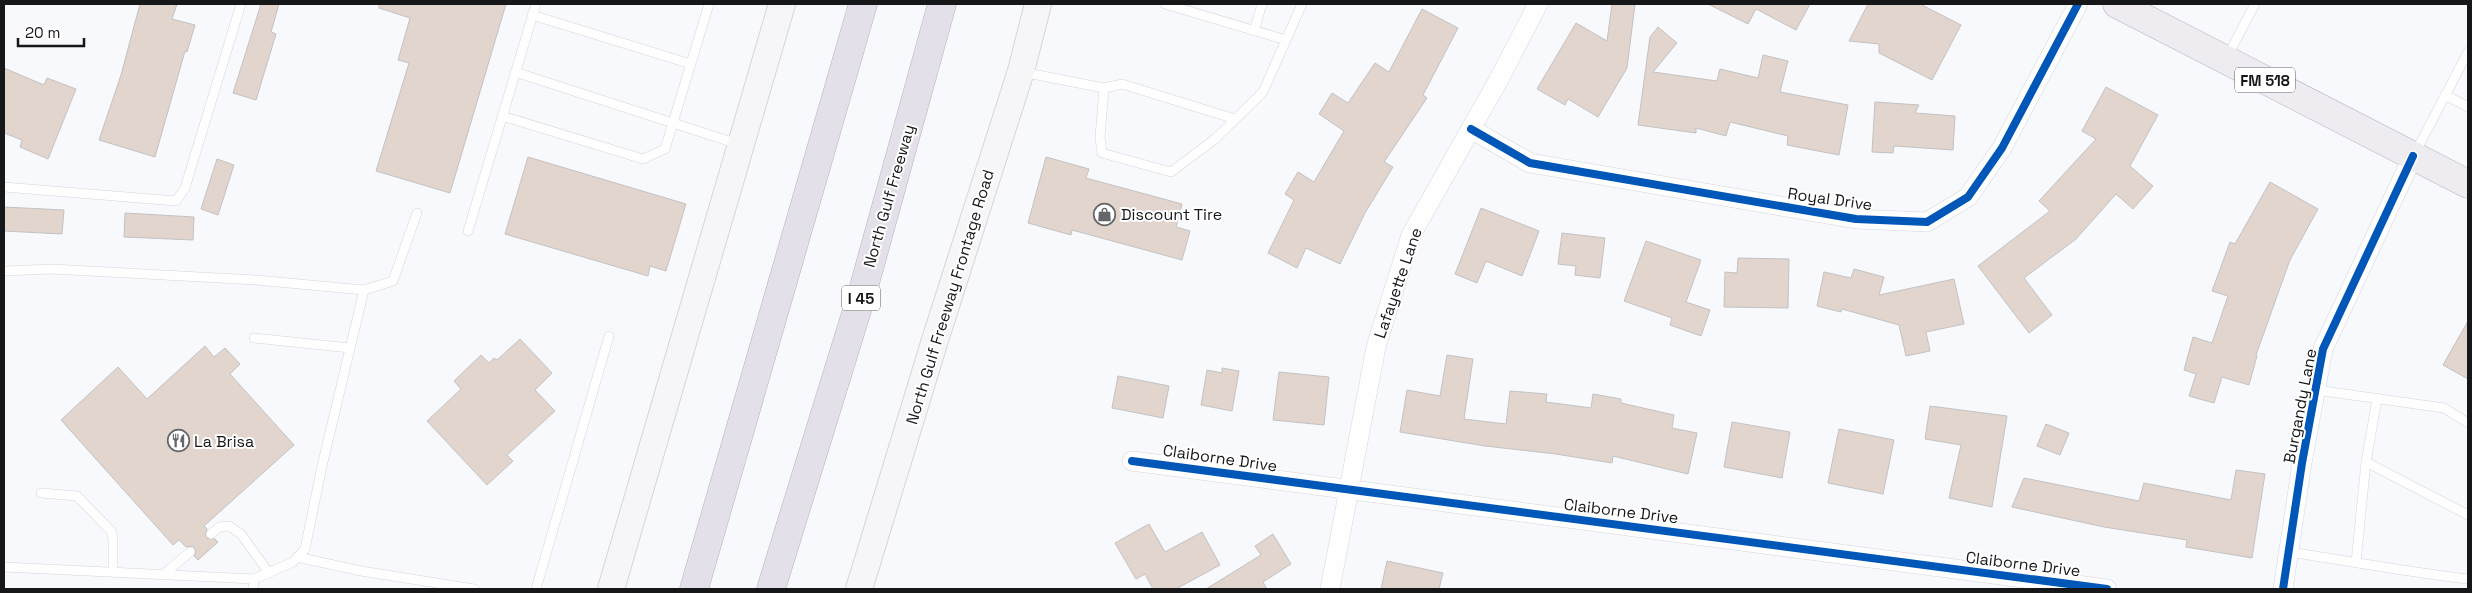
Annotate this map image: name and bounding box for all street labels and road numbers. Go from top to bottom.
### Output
road number: FM 518 [2235,68,2295,92]
street label: North Gulf Freeway [859,122,919,270]
street label: North Gulf Freeway Frontage Road [901,167,999,427]
street label: Royal Drive [1786,183,1874,215]
street label: Lafayette Lane [1369,225,1427,341]
road number: I 45 [842,286,880,310]
street label: Burgandy Lane [2279,347,2321,465]
street label: Claiborne Drive [1161,440,1279,476]
street label: Claiborne Drive [1563,494,1679,528]
street label: Claiborne Drive [1965,547,2081,581]

